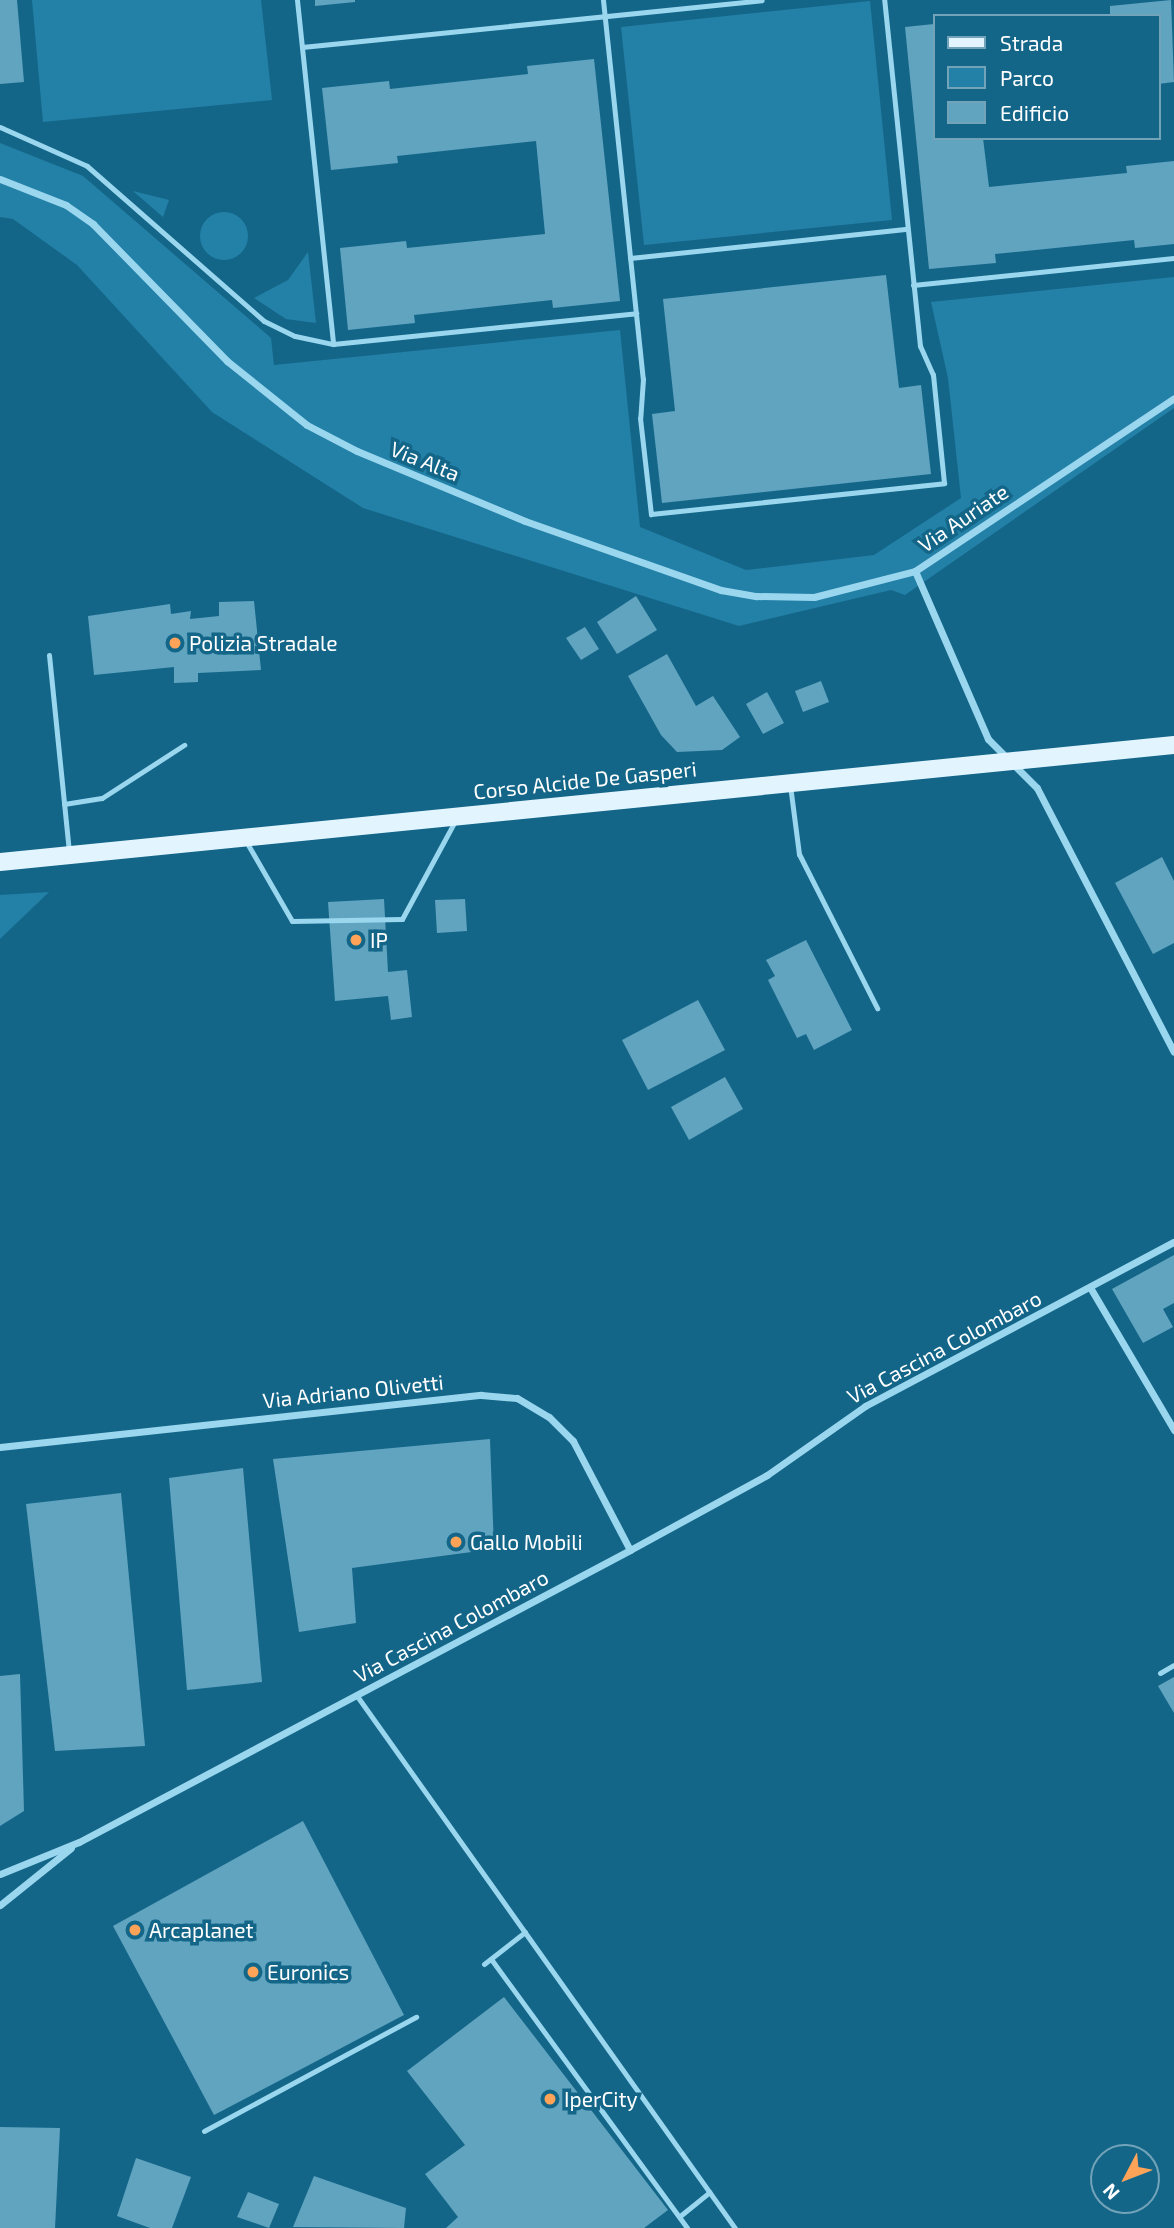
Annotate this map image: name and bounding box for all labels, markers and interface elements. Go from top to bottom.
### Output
legend [932,14,1160,140]
text: Strada [1000,30,1063,55]
text: Parco [1000,65,1054,90]
text: Edificio [1000,100,1069,125]
street label: Via Alta [386,436,464,486]
street label: Via Auriate [913,479,1013,557]
place label: Polizia Stradale [189,630,337,656]
marker: Polizia Stradale [167,635,183,651]
street label: Corso Alcide De Gasperi [472,756,698,804]
place label: IP [370,927,388,953]
marker: IP [348,932,364,948]
street label: Via Cascina Colombaro [843,1285,1045,1409]
street label: Via Adriano Olivetti [261,1369,445,1413]
place label: Gallo Mobili [470,1529,583,1555]
marker: Gallo Mobili [448,1534,464,1550]
street label: Via Cascina Colombaro [350,1564,552,1688]
place label: Arcaplanet [149,1917,253,1943]
marker: Arcaplanet [127,1922,143,1938]
place label: Euronics [267,1959,349,1985]
marker: Euronics [245,1964,261,1980]
place label: IperCity [564,2086,638,2112]
marker: IperCity [542,2091,558,2107]
north arrow [1090,2144,1160,2214]
text: N [1097,2179,1124,2205]

